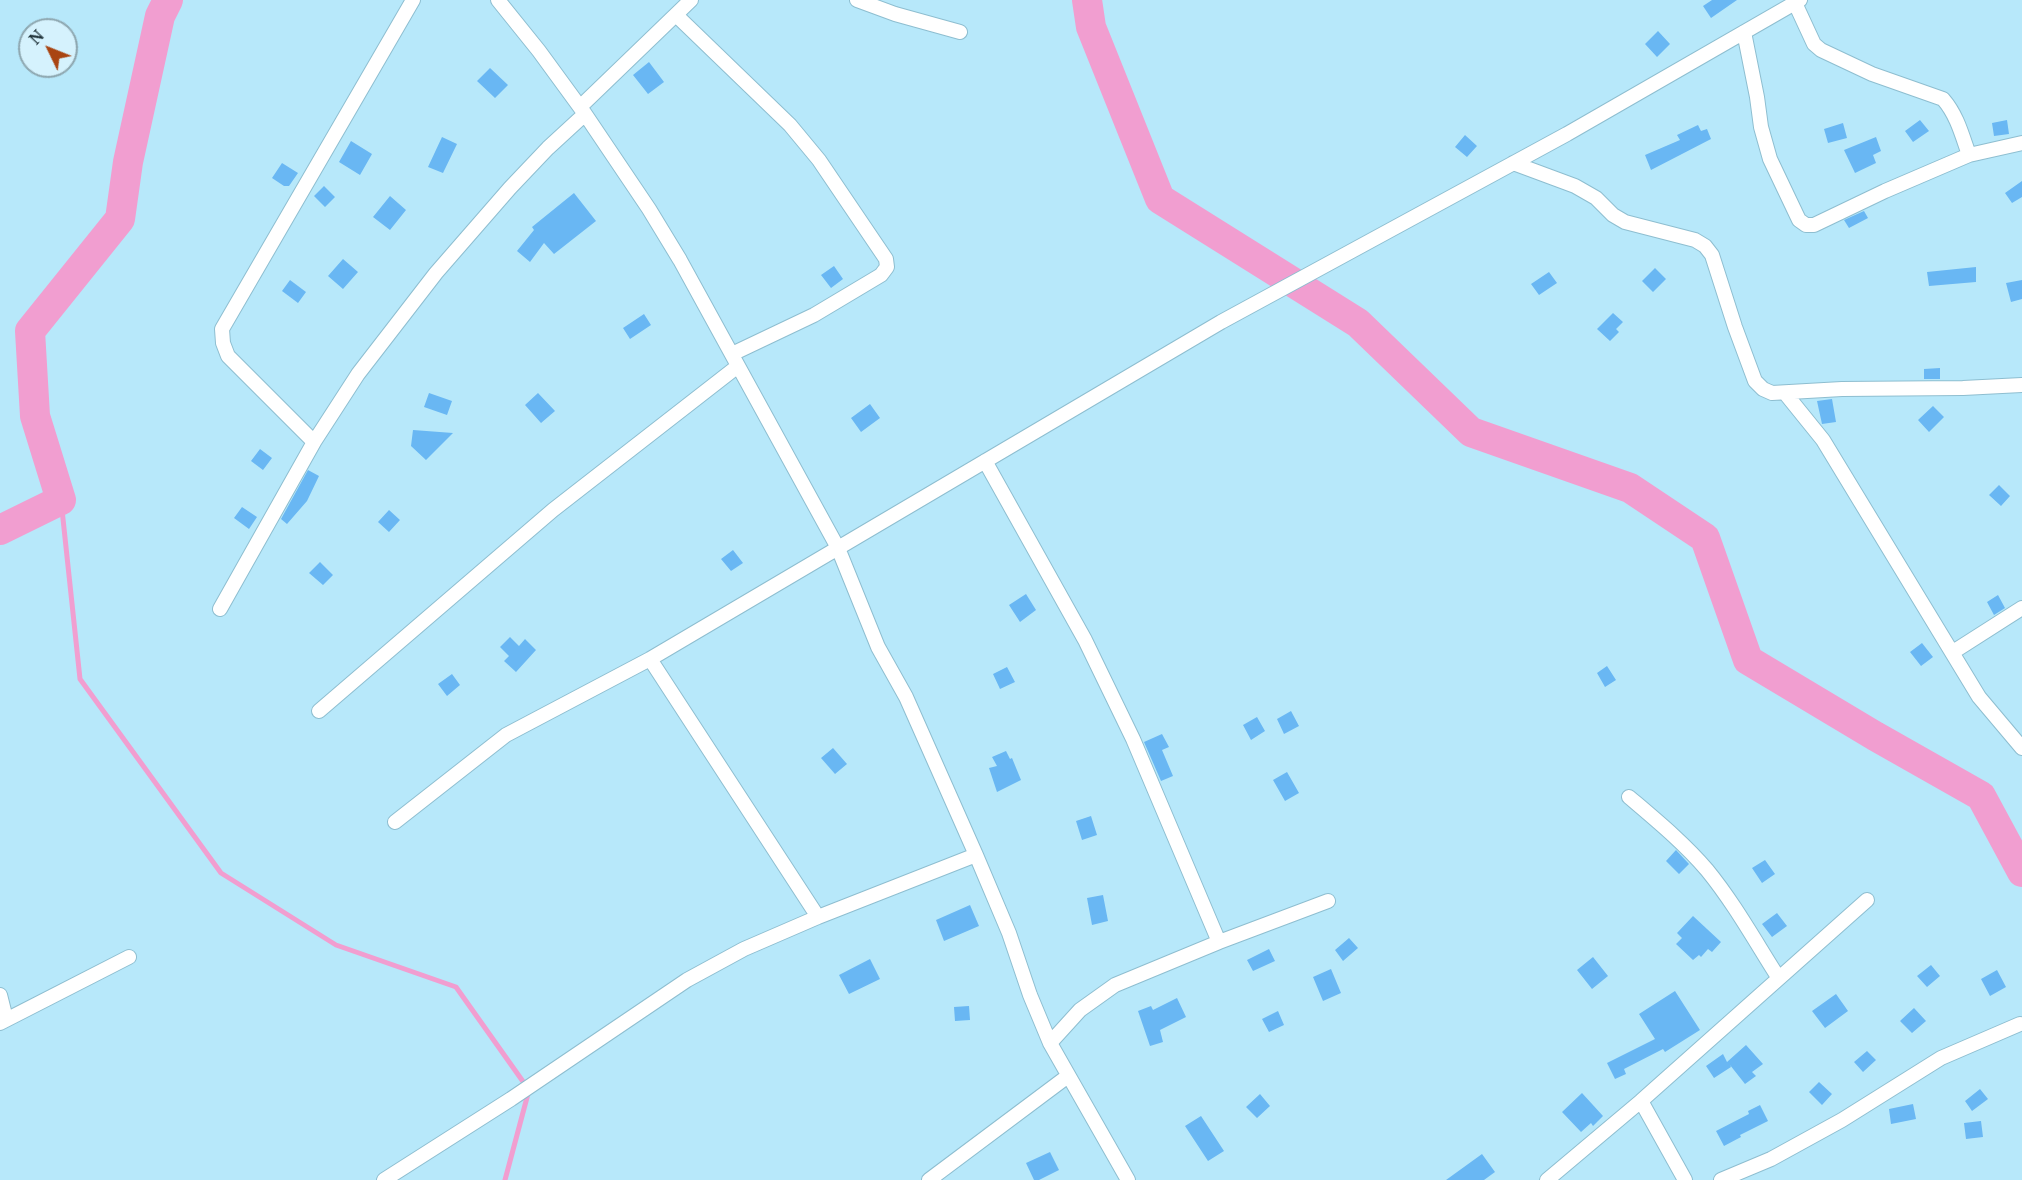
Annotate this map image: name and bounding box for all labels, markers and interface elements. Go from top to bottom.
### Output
north arrow [18,18,78,78]
text: N [24,25,49,49]

